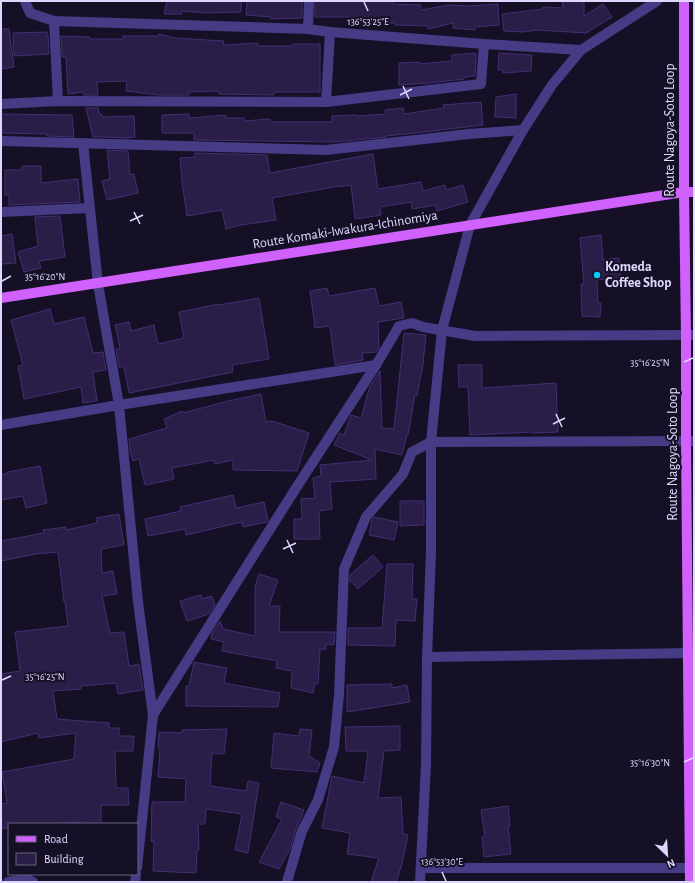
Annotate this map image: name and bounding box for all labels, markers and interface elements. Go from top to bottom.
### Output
text: 136°53'25"E [347,17,389,27]
street label: Route Nagoya-Soto Loop [663,63,677,197]
street label: Route Komaki-Iwakura-Ichinomiya [252,208,439,252]
place label: Komeda Coffee Shop [605,260,672,290]
marker: Komeda Coffee Shop [592,270,602,280]
text: 35°16'20"N [25,272,65,282]
text: 35°16'25"N [630,358,670,368]
street label: Route Nagoya-Soto Loop [666,387,680,521]
text: 35°16'25"N [25,672,65,682]
text: 35°16'30"N [630,758,670,768]
legend [8,823,138,875]
text: Road [44,833,68,845]
north arrow [647,835,687,875]
text: Building [44,853,84,865]
text: 136°53'30"E [421,857,463,867]
text: N [665,857,677,870]

